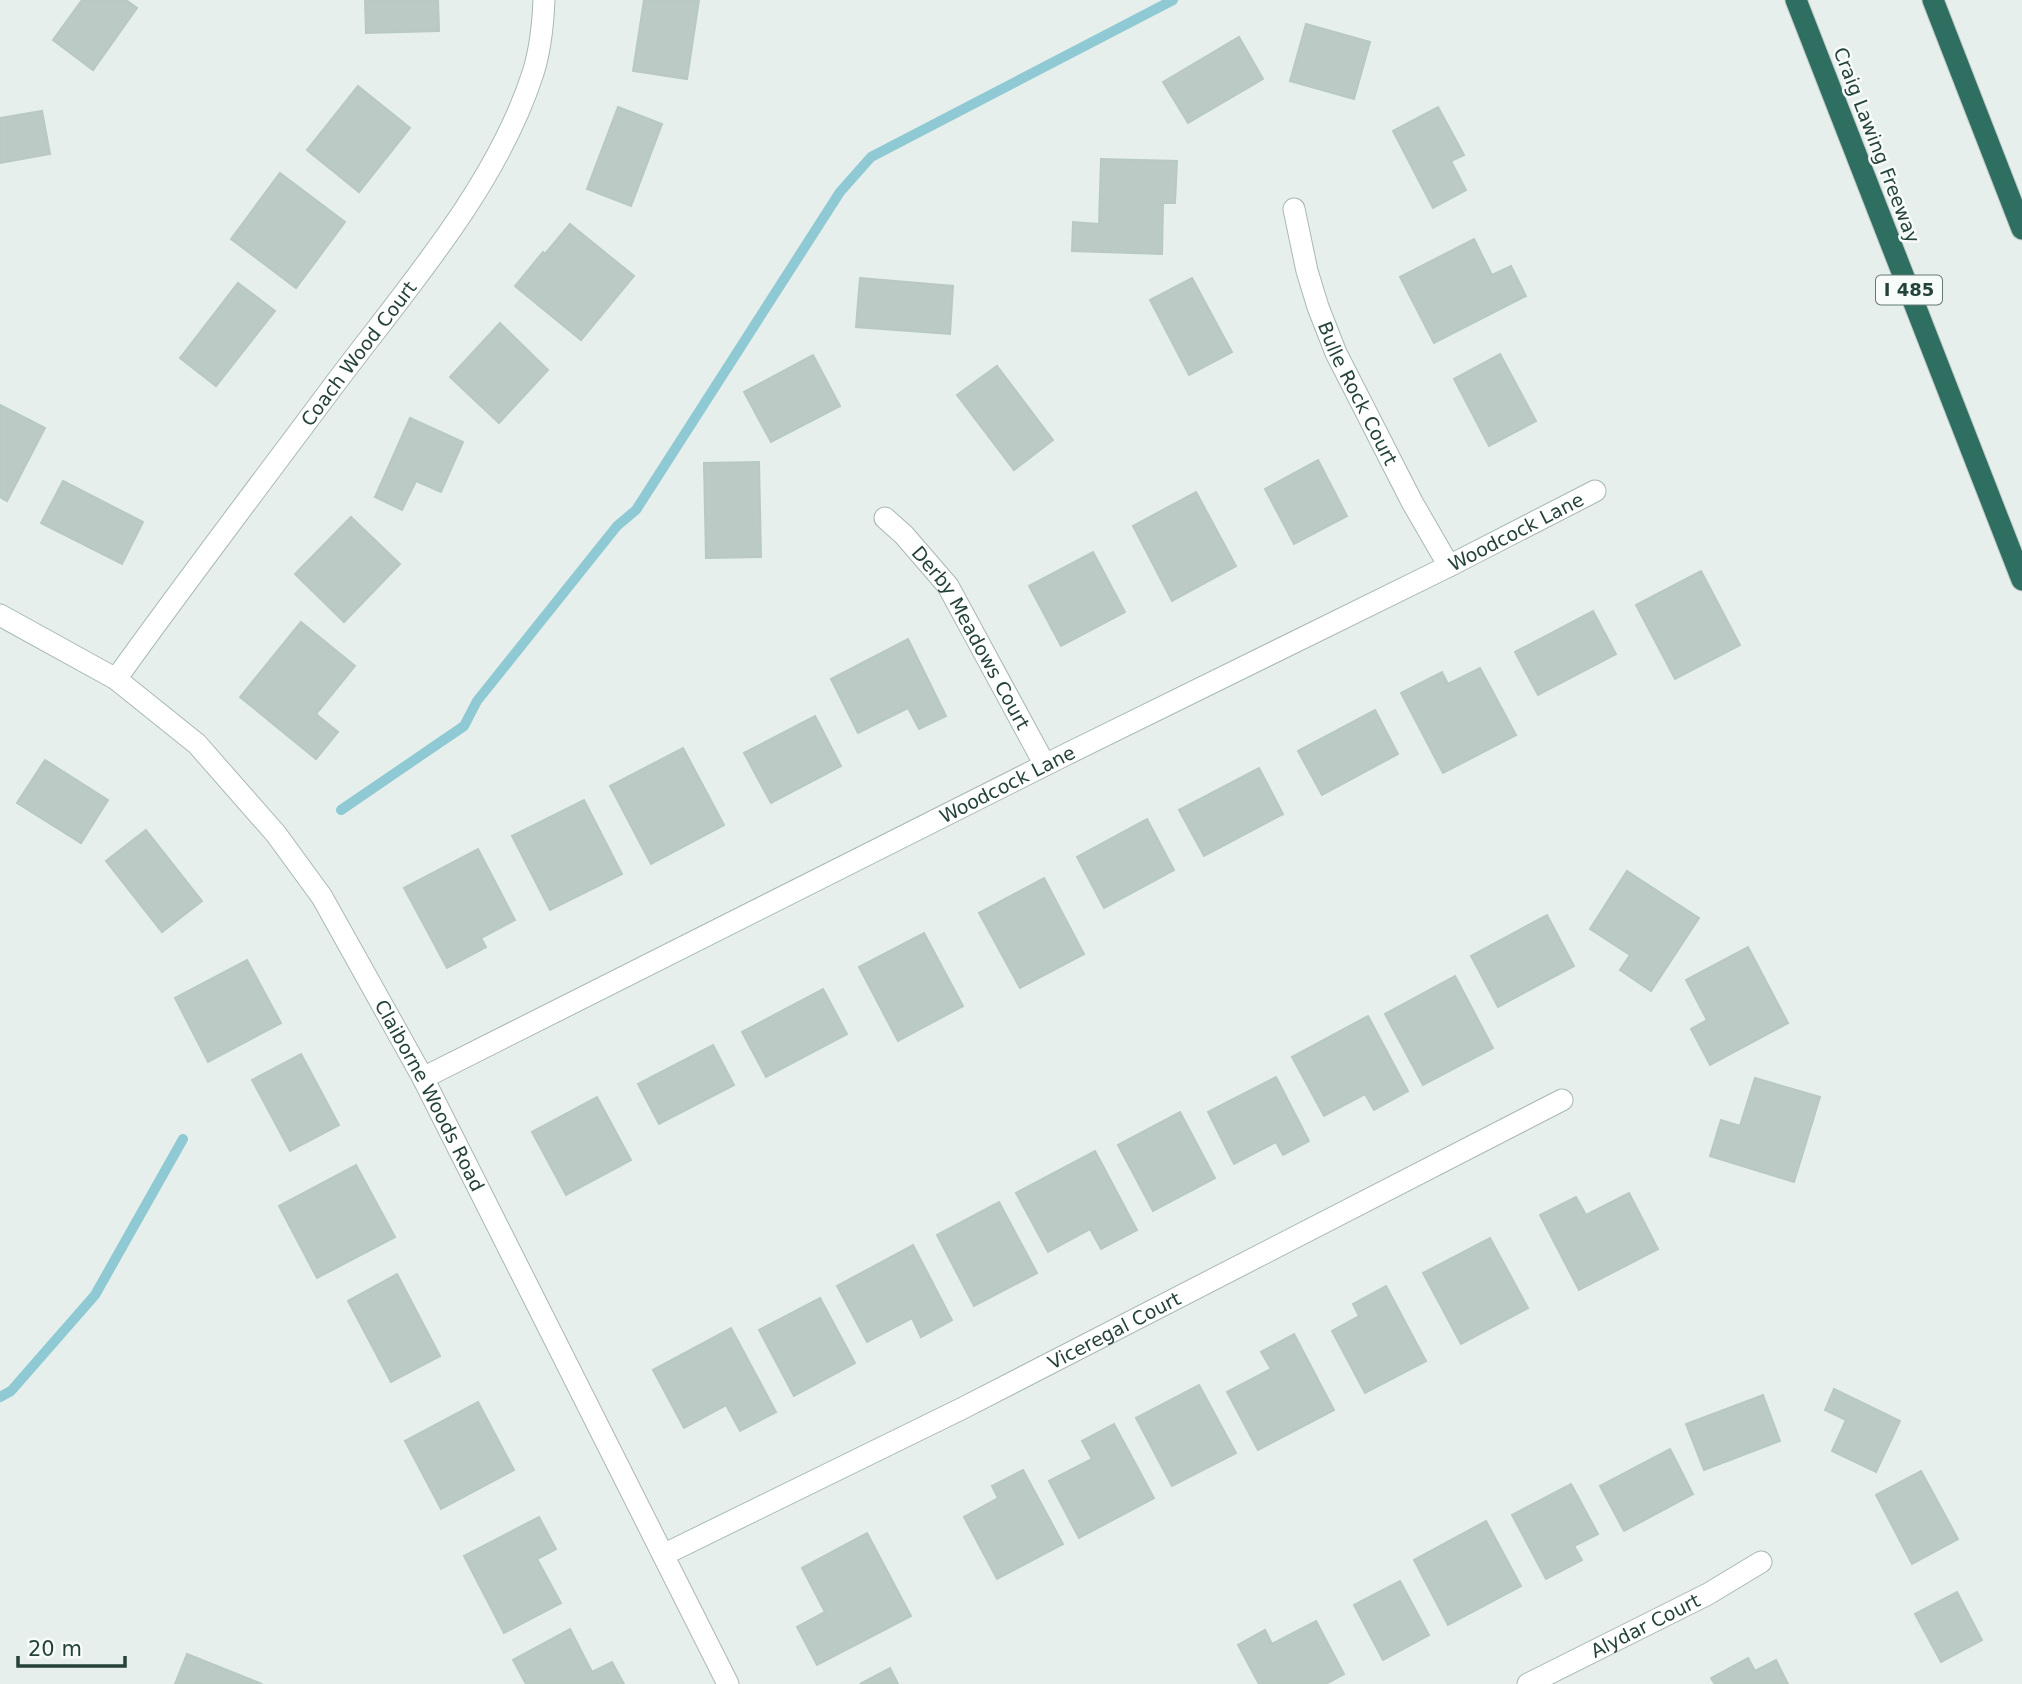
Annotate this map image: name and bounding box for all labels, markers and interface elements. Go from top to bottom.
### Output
street label: Craig Lawing Freeway [1829,44,1925,246]
road number: I 485 [1876,276,1942,304]
street label: Coach Wood Court [296,277,421,430]
street label: Bulle Rock Court [1314,318,1402,469]
street label: Woodcock Lane [1445,488,1587,575]
street label: Derby Meadows Court [908,542,1035,733]
street label: Woodcock Lane [936,741,1078,827]
street label: Claiborne Woods Road [371,996,489,1195]
street label: Viceregal Court [1044,1287,1184,1374]
street label: Alydar Court [1587,1589,1703,1662]
scale bar [18,1624,124,1668]
text: 20 m [28,1637,82,1661]

